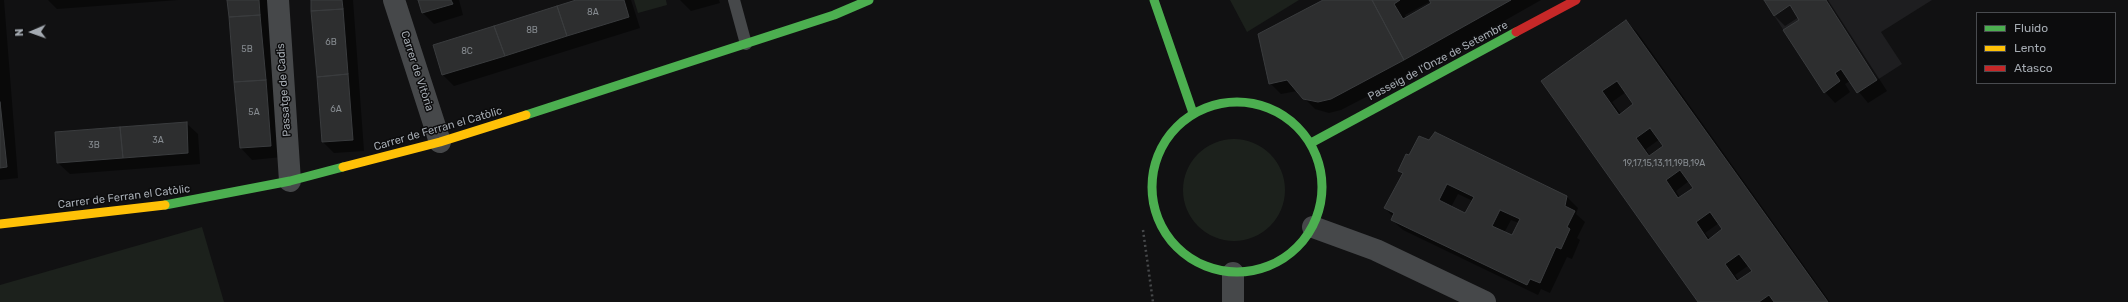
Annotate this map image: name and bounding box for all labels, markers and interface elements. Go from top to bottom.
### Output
house number: 8A [587,7,599,17]
north arrow [12,12,52,52]
legend [1976,12,2116,84]
street label: Passeig de l'Onze de Setembre [1366,18,1510,104]
text: Fluido [2014,21,2048,35]
house number: 8B [526,25,538,35]
text: N [13,28,26,37]
street label: Carrer de Vitòria [398,29,436,113]
house number: 6B [325,37,337,47]
text: Lento [2014,41,2046,55]
street label: Passatge de Cadis [274,43,294,137]
house number: 5B [241,44,253,54]
house number: 8C [461,46,473,56]
text: Atasco [2014,61,2053,75]
house number: 6A [330,104,342,114]
street label: Carrer de Ferran el Catòlic [372,104,504,154]
house number: 5A [248,107,260,117]
house number: 3A [152,135,164,145]
house number: 3B [88,140,100,150]
house number: 19,17,15,13,11,19B,19A [1623,158,1705,168]
street label: Carrer de Ferran el Catòlic [57,182,191,212]

